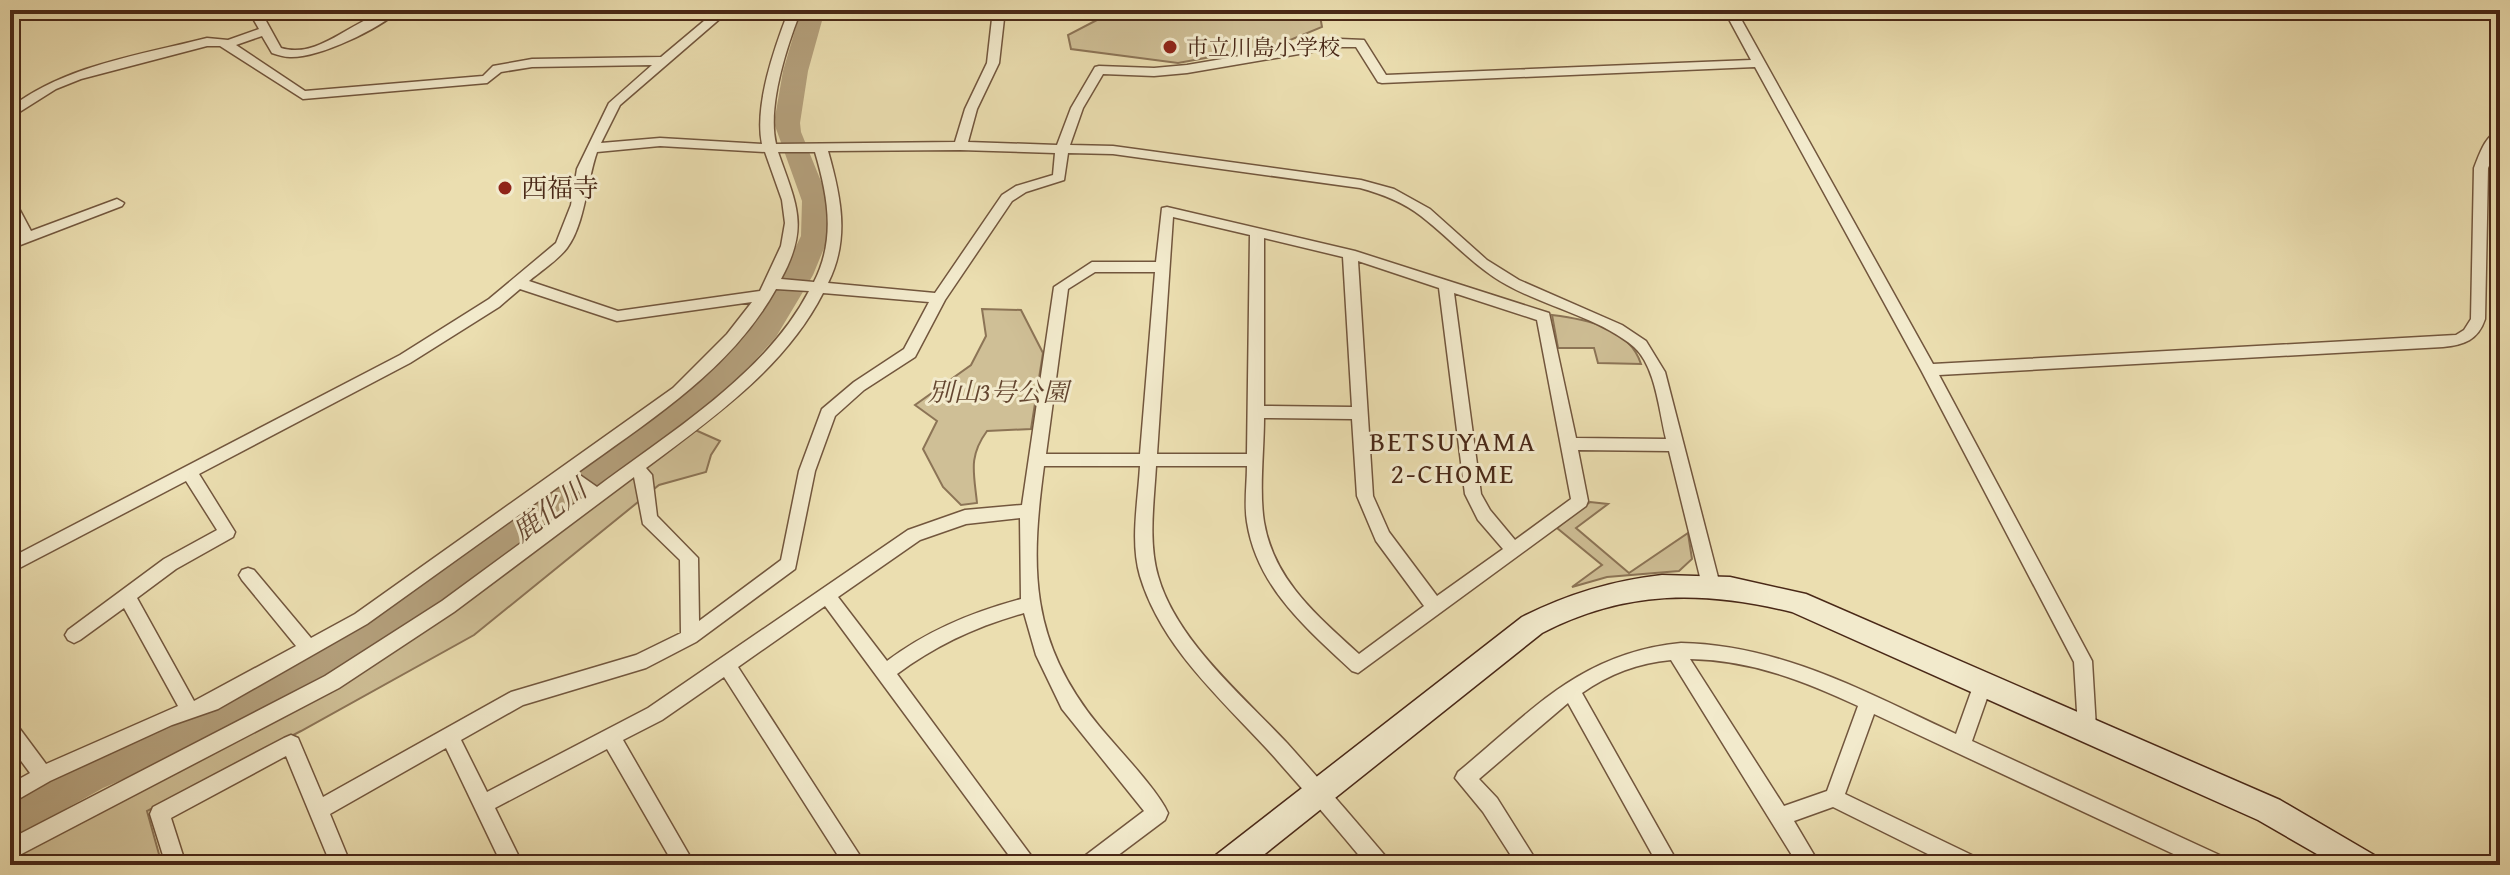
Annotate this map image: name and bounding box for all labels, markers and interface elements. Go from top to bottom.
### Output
place label: 市立川島小学校 [1186,31,1340,63]
marker: 市立川島小学校 [1161,38,1179,56]
place label: 西福寺 [521,168,599,207]
marker: 西福寺 [496,179,514,197]
park label: 別山3号公園 [928,372,1072,411]
district label: BETSUYAMA 2-CHOME [1369,420,1537,493]
water label: 鹿化川 [503,467,597,551]

